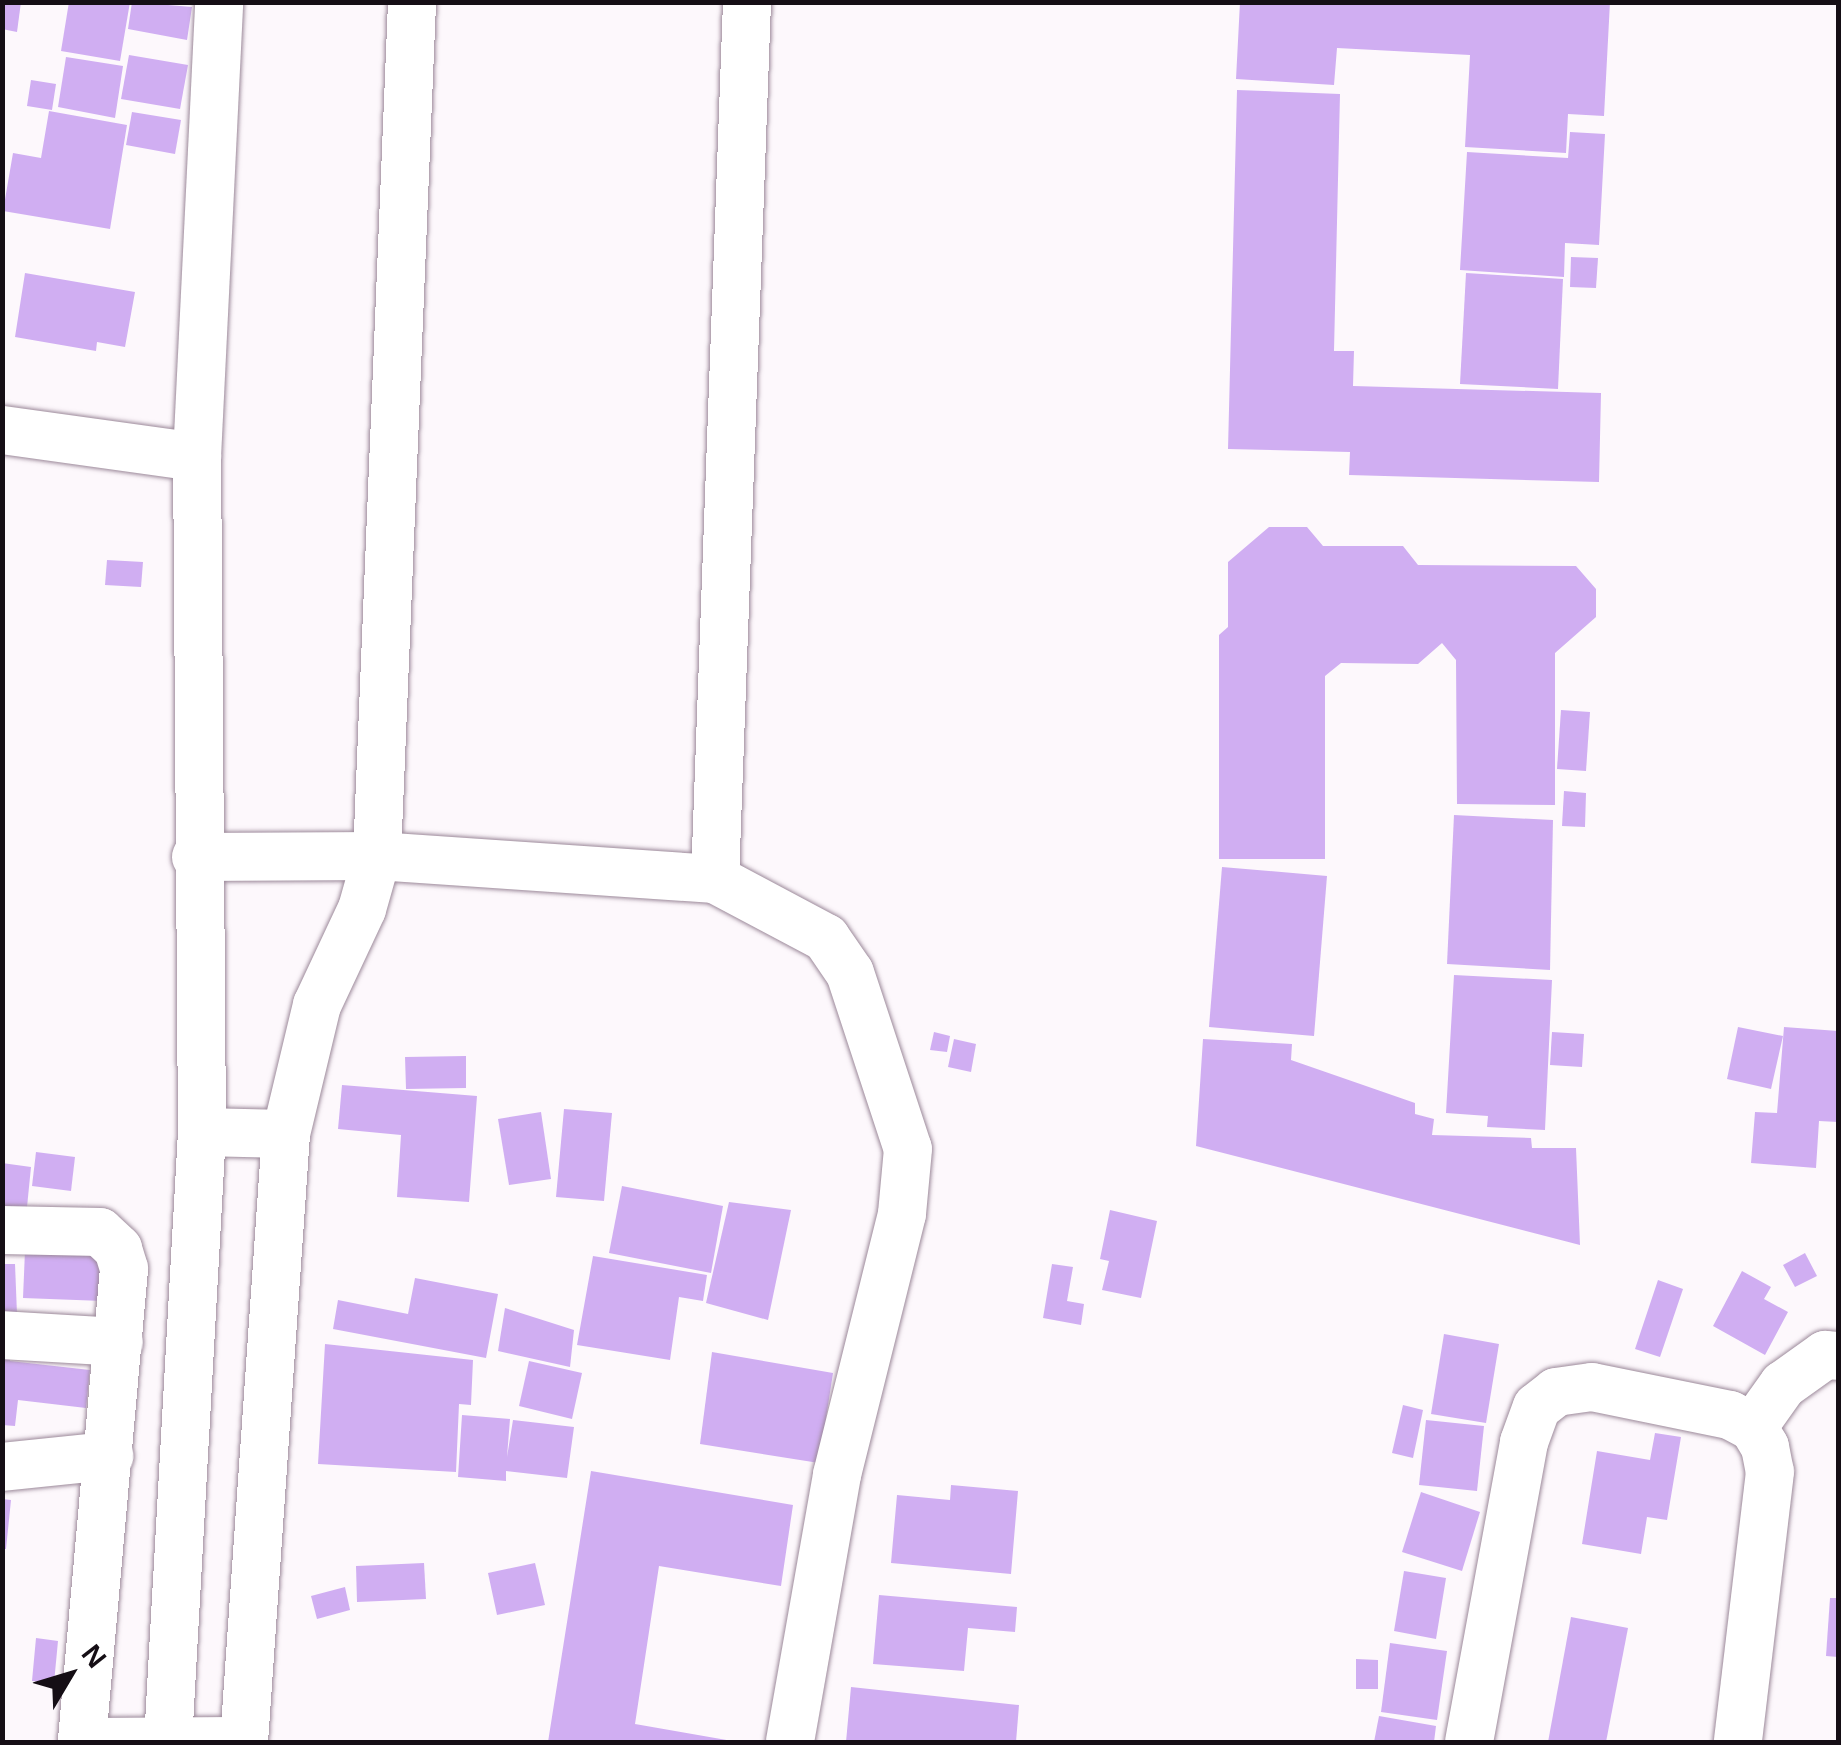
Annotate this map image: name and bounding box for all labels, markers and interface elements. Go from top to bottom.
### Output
north arrow [20,1625,120,1725]
text: N [76,1639,112,1674]

